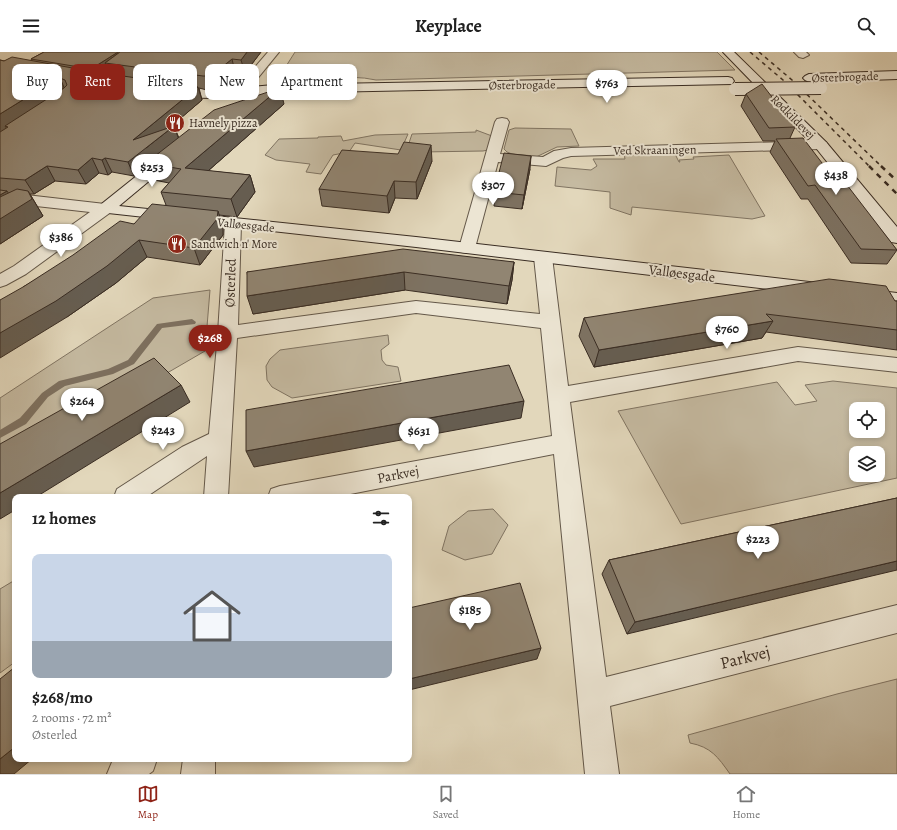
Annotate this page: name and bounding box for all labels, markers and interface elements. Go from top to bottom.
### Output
text: Keyplace [415,14,482,38]
icon: menu [20,15,42,37]
icon: search [855,15,877,37]
chip: Buy [12,64,62,100]
chip: Rent [70,64,125,100]
chip: Filters [133,64,197,100]
chip: New [205,64,259,100]
chip: Apartment [267,64,357,100]
street label: Østerbrogade [811,68,879,86]
pin: $763 [583,70,631,104]
text: $763 [595,74,619,91]
street label: Østerbrogade [488,76,556,94]
street label: Rødkildevej [767,91,819,143]
restaurant icon: Havnely pizza [164,112,186,134]
place label: Havnely pizza [189,115,258,131]
street label: Ved Skraaningen [612,141,697,159]
pin: $253 [128,154,176,188]
text: $253 [140,158,164,175]
pin: $438 [812,162,860,196]
text: $438 [824,166,848,183]
pin: $307 [469,172,517,206]
text: $307 [481,176,505,193]
street label: Valløesgade [216,214,275,236]
pin: $386 [37,224,85,258]
text: $386 [49,228,73,245]
restaurant icon: Sandwich n' More [166,233,188,255]
place label: Sandwich n' More [191,236,277,252]
street label: Østerled [220,258,241,308]
street label: Valløesgade [647,260,716,287]
pin: $760 [703,316,751,350]
text: $760 [715,320,739,337]
pin: $268 [186,325,234,359]
text: $268 [198,329,222,346]
pin: $264 [58,388,106,422]
text: $264 [70,392,94,409]
map controls [849,402,885,482]
button: locate [849,402,885,438]
pin: $243 [139,417,187,451]
pin: $631 [395,418,443,452]
text: $243 [151,421,175,438]
text: $631 [408,422,430,439]
button: layers [849,446,885,482]
street label: Parkvej [376,461,421,488]
text: 12 homes [32,507,96,530]
icon: filters [370,507,392,529]
pin: $223 [734,526,782,560]
text: $223 [746,530,770,547]
icon: home [176,580,248,652]
pin: $185 [446,597,494,631]
text: $185 [459,601,481,618]
street label: Parkvej [718,640,773,675]
text: $268/mo [32,686,93,709]
text: 2 rooms · 72 m² [32,709,112,726]
text: Østerled [32,726,77,743]
tab: Map [137,783,159,822]
tab: Saved [433,783,459,822]
tab: Home [732,783,760,822]

